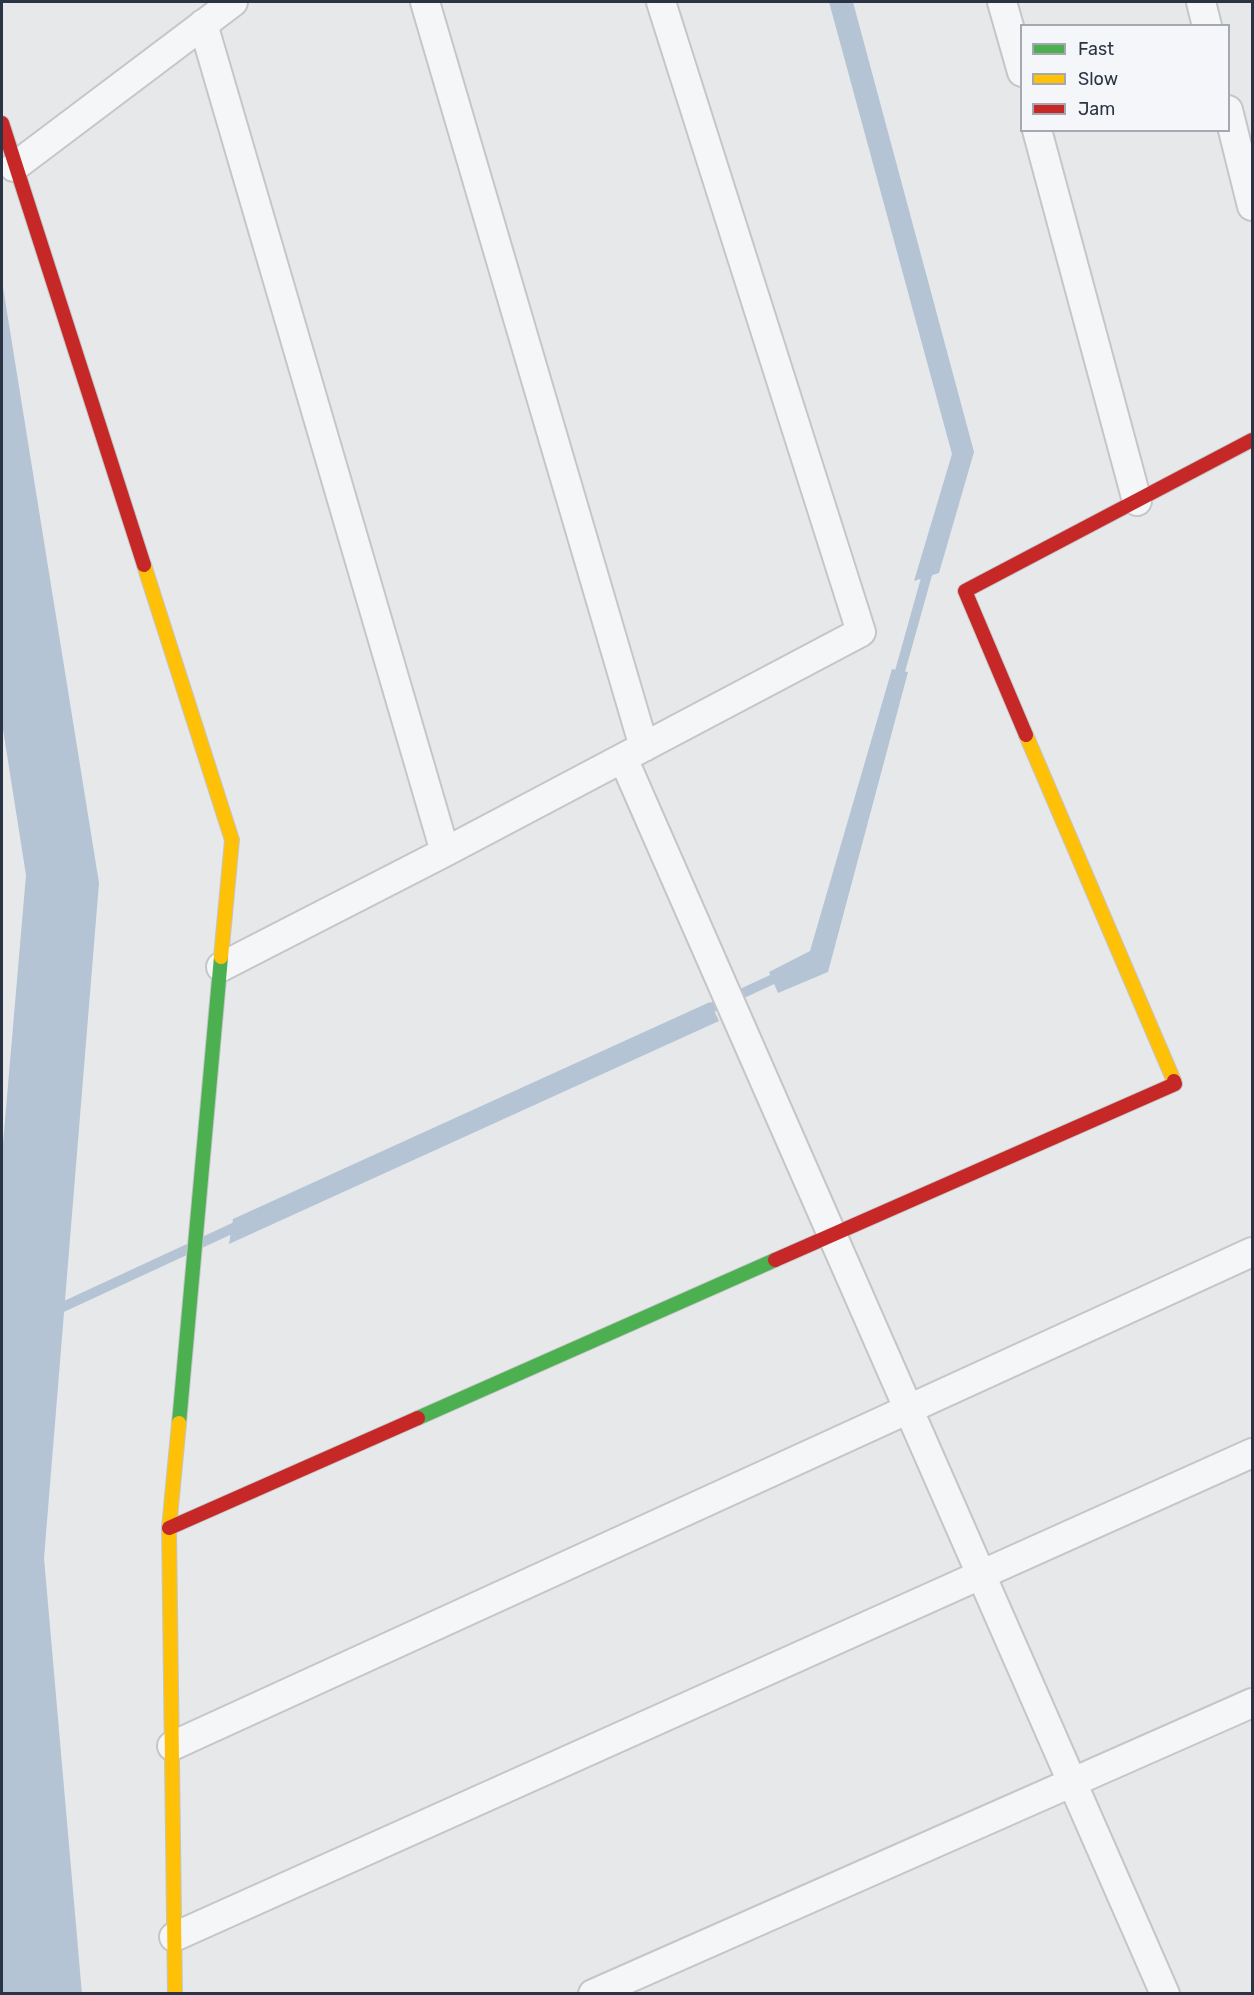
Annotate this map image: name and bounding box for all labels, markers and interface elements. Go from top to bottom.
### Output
legend [1020,24,1230,132]
text: Fast [1078,38,1114,60]
text: Slow [1078,68,1118,90]
text: Jam [1078,98,1115,120]

